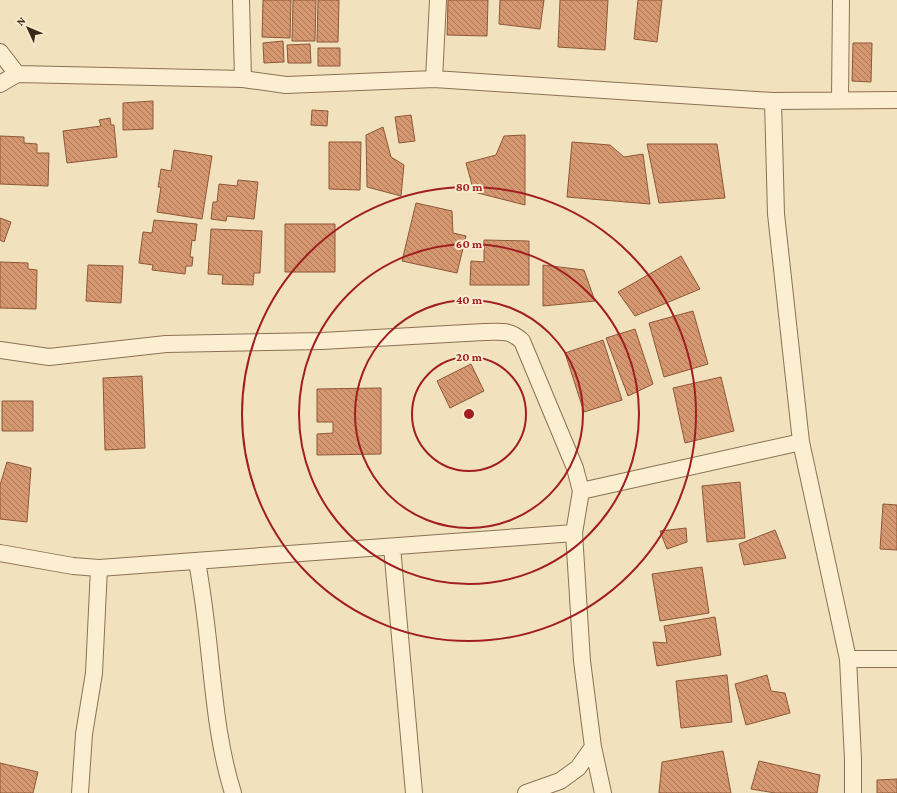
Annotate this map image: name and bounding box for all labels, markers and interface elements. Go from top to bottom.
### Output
north arrow [8,8,48,48]
text: N [14,14,28,28]
text: 80 m [456,180,483,194]
text: 60 m [456,237,483,251]
text: 40 m [456,293,483,307]
text: 20 m [456,350,483,364]
centre of rings [462,407,476,421]

